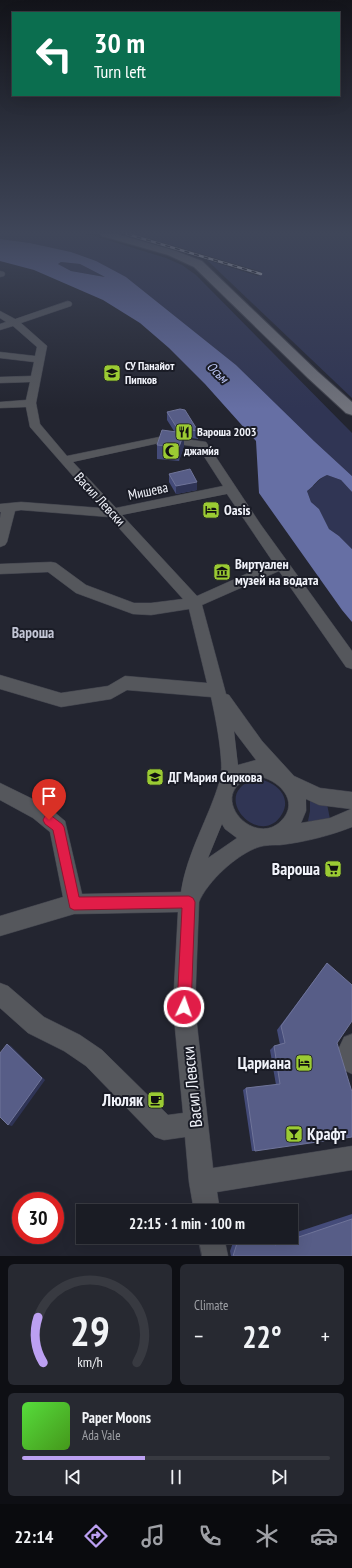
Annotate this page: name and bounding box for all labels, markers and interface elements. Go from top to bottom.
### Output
text: 30 m [94,24,145,61]
icon: left [28,28,80,80]
text: Turn left [94,60,146,83]
place label: СУ Панайот Пипков [125,358,175,387]
water label: Осъм [203,358,233,388]
school or university icon: СУ Панайот Пипков [102,363,122,383]
restaurant icon: Вароша 2003 [174,422,194,442]
place label: Вароша 2003 [197,424,257,439]
mosque icon: джами́я [161,441,181,461]
place label: джами́я [183,443,219,458]
street label: Васил Левски [71,468,129,530]
street label: Мишева [126,478,170,504]
hotel icon: Oasis [201,500,221,520]
place label: Oasis [224,501,251,519]
place label: Виртуален музей на водата [235,555,319,589]
museum icon: Виртуален музей на водата [212,562,232,582]
district label: Вароша [12,623,54,642]
school or university icon: ДГ Мария Сиркова [145,767,165,787]
place label: ДГ Мария Сиркова [168,768,263,786]
pin [32,779,66,820]
icon: arrive [38,785,60,807]
place label: Вароша [272,858,320,880]
supermarket icon: Вароша [323,859,343,879]
position arrow [163,986,205,1028]
street label: Васил Левски [177,1045,207,1129]
place label: Цариана [238,1052,291,1074]
hotel icon: Цариана [294,1053,314,1073]
place label: Люляк [101,1089,143,1111]
cafe icon: Люляк [146,1090,166,1110]
place label: Крафт [307,1123,346,1145]
bar icon: Крафт [284,1124,304,1144]
speed limit sign: 30 [12,1192,64,1244]
text: 22:15 · 1 min · 100 m [129,1214,245,1233]
text: Climate [194,1297,228,1314]
text: 29 [70,1303,110,1356]
text: 22° [242,1317,282,1356]
text: − [194,1322,203,1350]
text: + [321,1322,330,1350]
text: km/h [77,1351,103,1370]
text: Paper Moons [82,1408,151,1427]
text: Ada Vale [82,1427,121,1444]
icon: previous [62,1466,84,1488]
icon: pause [165,1466,187,1488]
icon: next [268,1466,290,1488]
icon: directions [82,1522,110,1550]
icon: music [139,1522,167,1550]
icon: phone [196,1522,224,1550]
icon: climate [253,1522,281,1550]
icon: car [310,1522,338,1550]
text: 22:14 [14,1525,53,1548]

